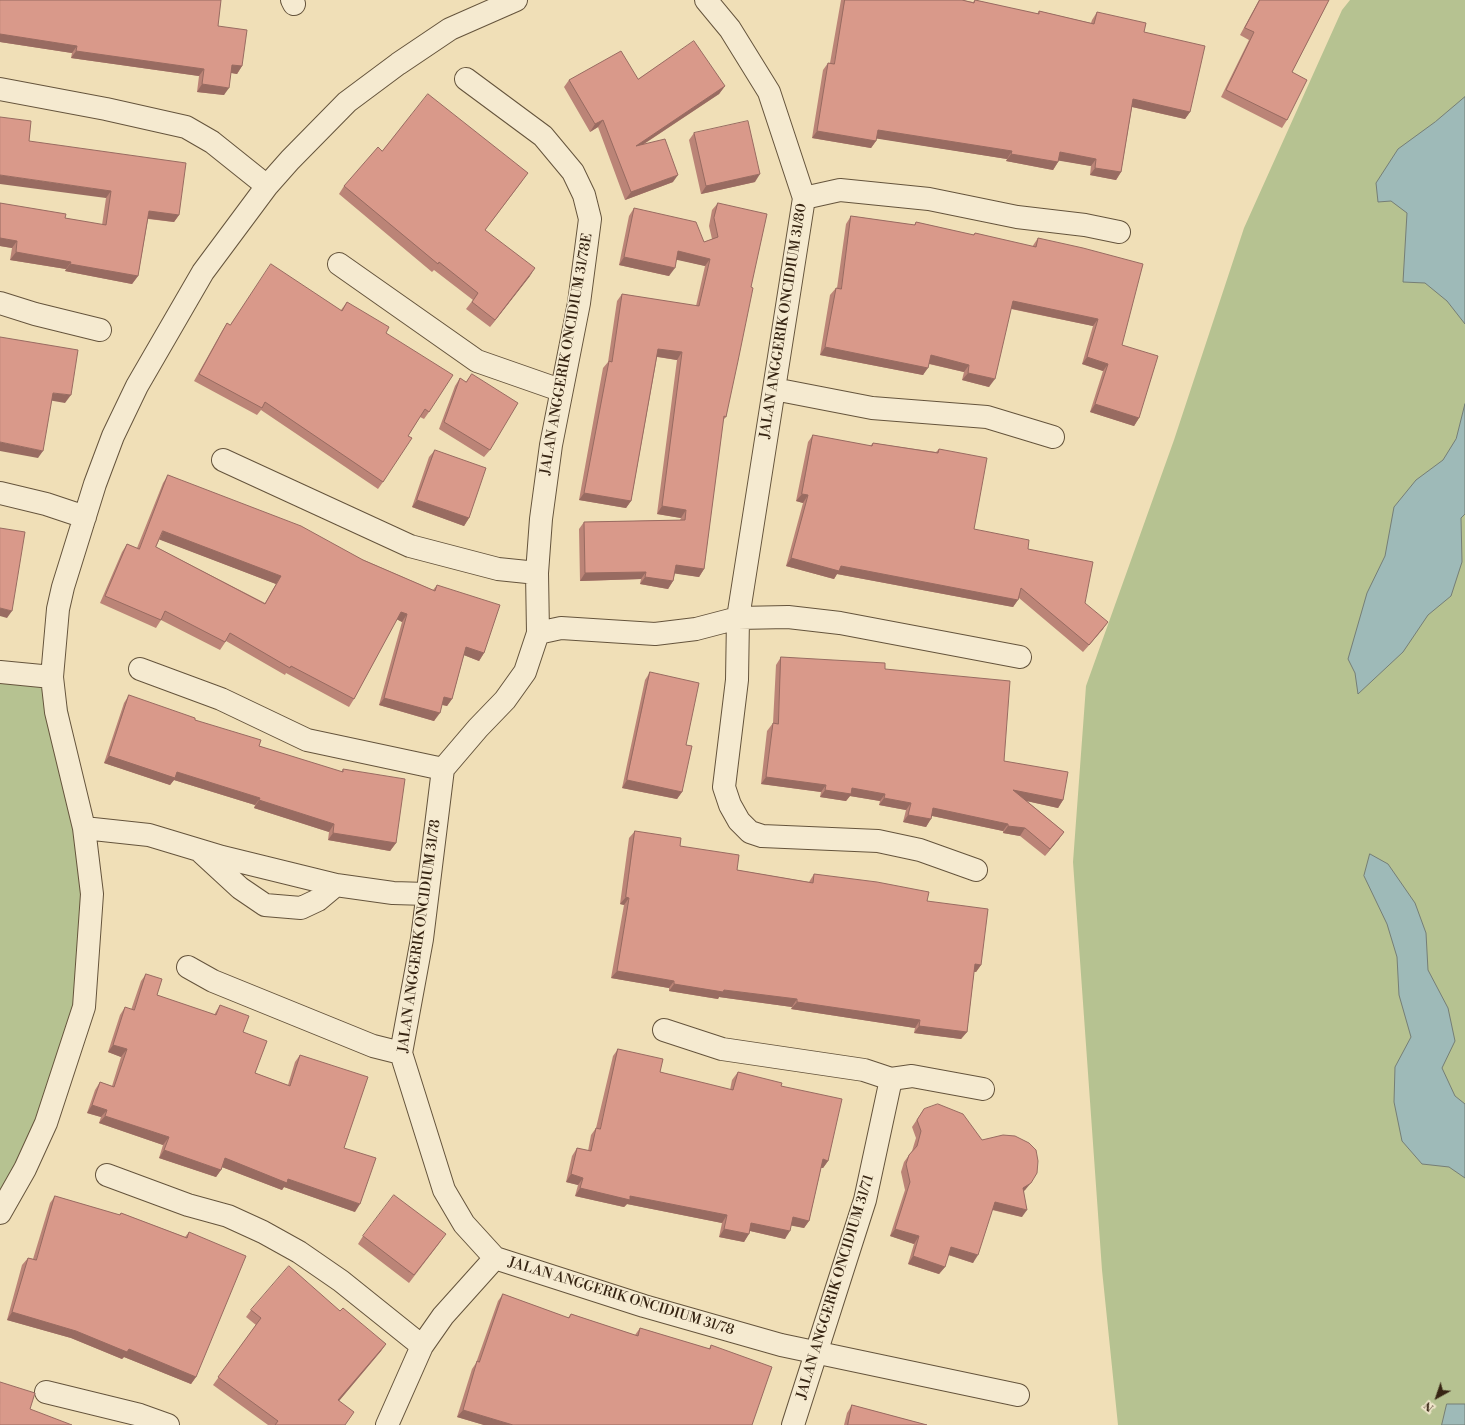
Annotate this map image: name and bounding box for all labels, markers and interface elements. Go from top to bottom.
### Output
street label: JALAN ANGGERIK ONCIDIUM 31/80 [757,202,811,440]
street label: JALAN ANGGERIK ONCIDIUM 31/78E [537,232,597,476]
street label: JALAN ANGGERIK ONCIDIUM 31/78 [395,818,445,1054]
street label: JALAN ANGGERIK ONCIDIUM 31/71 [794,1173,878,1401]
street label: JALAN ANGGERIK ONCIDIUM 31/78 [506,1255,736,1339]
north arrow [1417,1377,1457,1417]
text: N [1421,1398,1437,1414]

